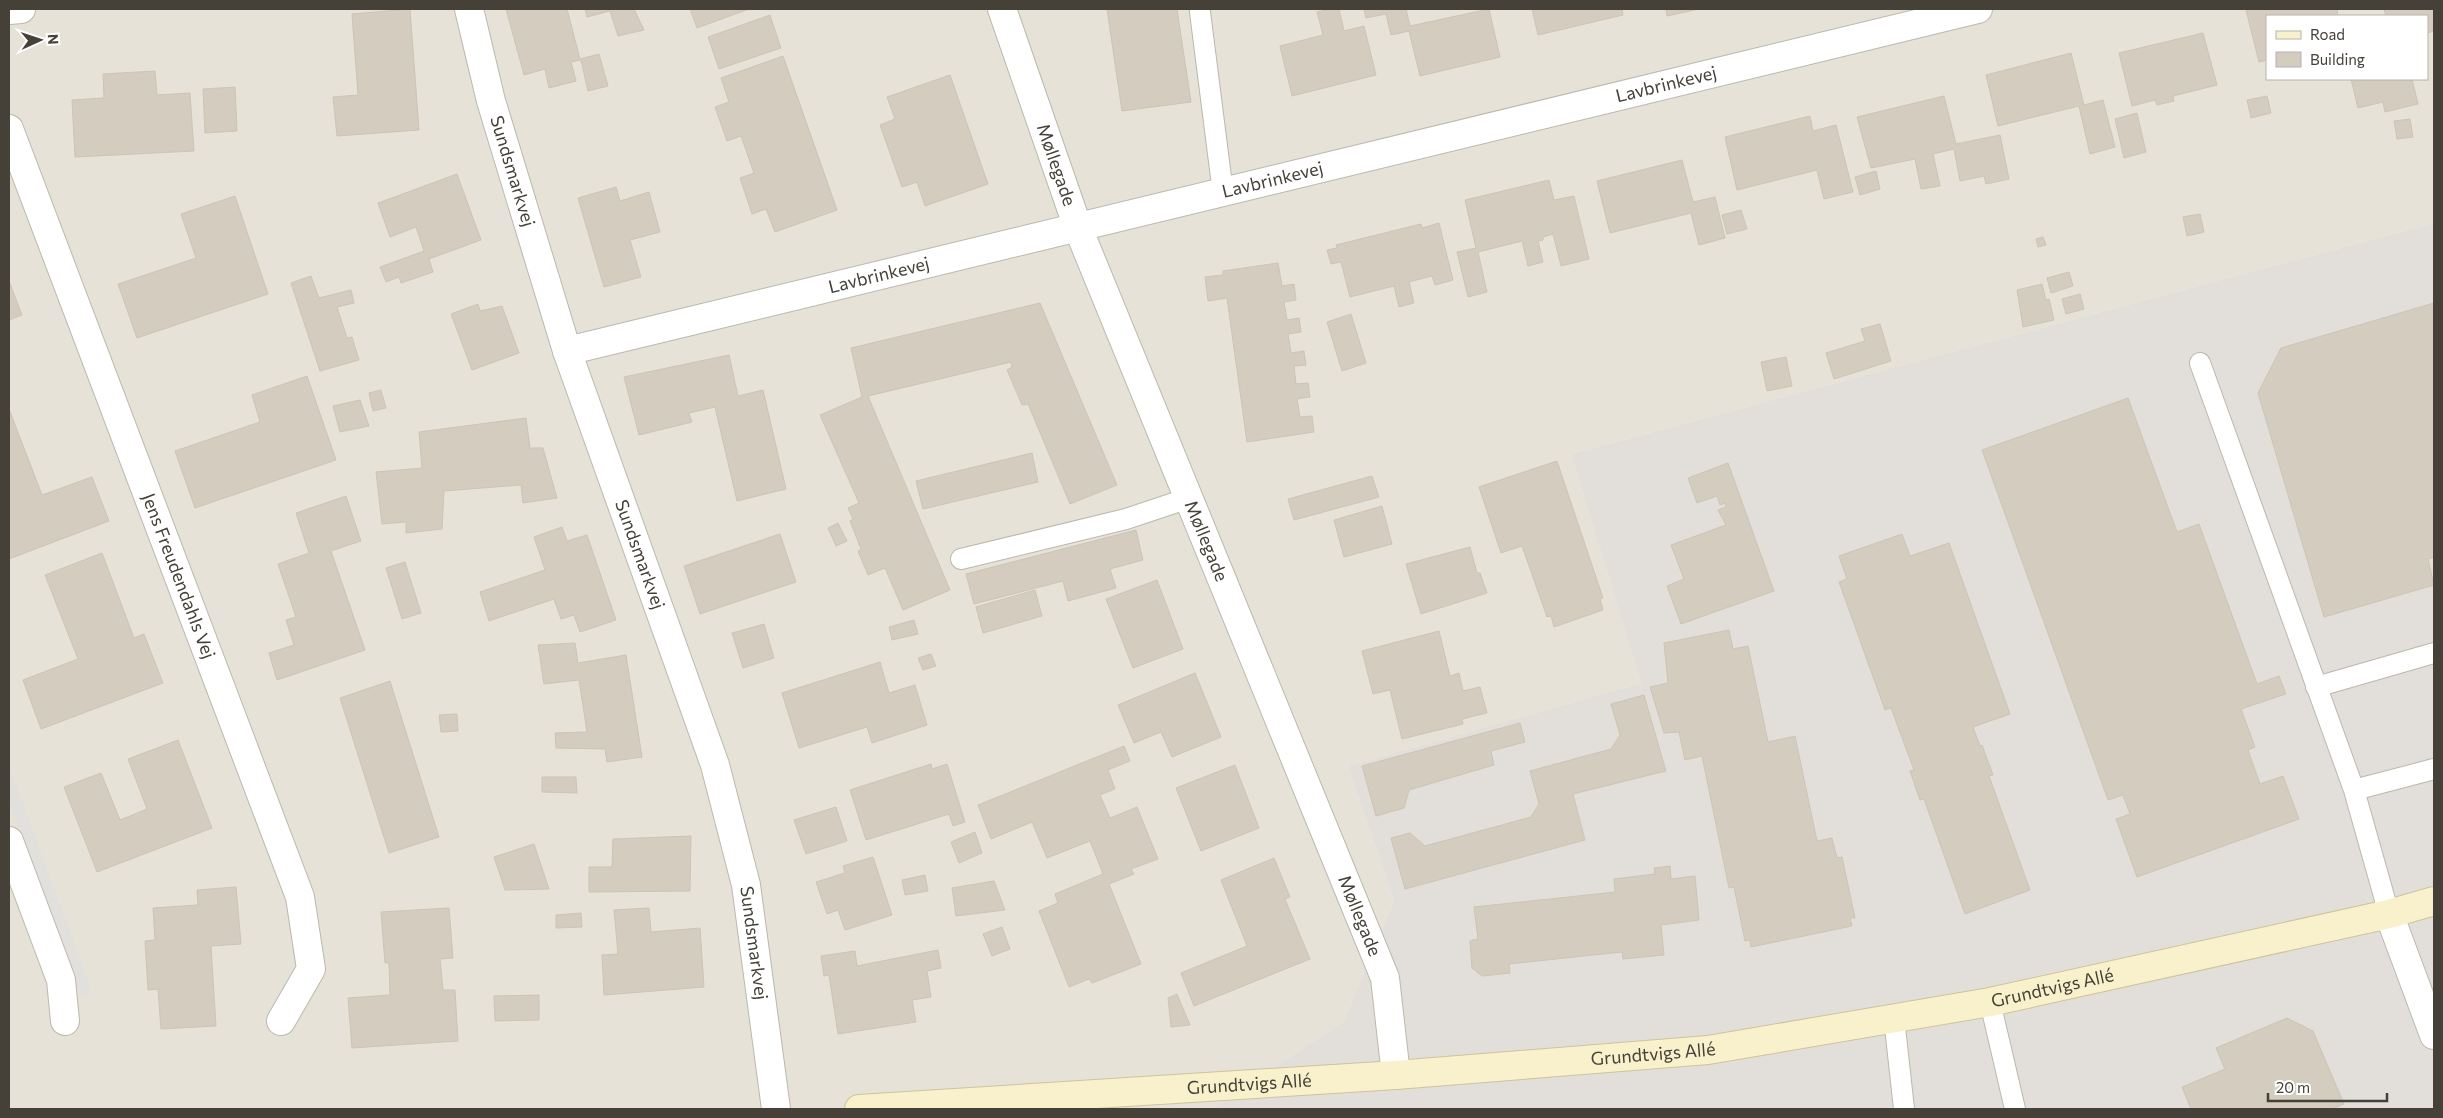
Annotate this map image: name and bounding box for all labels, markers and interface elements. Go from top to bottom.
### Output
north arrow [15,15,65,65]
legend [2266,15,2428,80]
text: Road [2310,25,2345,43]
text: N [45,34,62,45]
text: Building [2310,50,2365,68]
street label: Lavbrinkevej [1613,61,1719,106]
street label: Sundsmarkvej [486,113,541,229]
street label: Møllegade [1033,121,1081,209]
street label: Lavbrinkevej [1220,156,1325,202]
street label: Lavbrinkevej [826,252,931,297]
street label: Jens Freudendahls Vej [138,490,221,661]
street label: Sundsmarkvej [611,496,670,612]
street label: Møllegade [1181,497,1233,584]
street label: Møllegade [1334,872,1387,959]
street label: Sundsmarkvej [736,885,773,1001]
street label: Grundtvigs Allé [1989,963,2116,1011]
street label: Grundtvigs Allé [1590,1037,1717,1069]
street label: Grundtvigs Allé [1186,1068,1312,1098]
scale bar [2268,1070,2387,1102]
text: 20 m [2276,1078,2310,1096]

